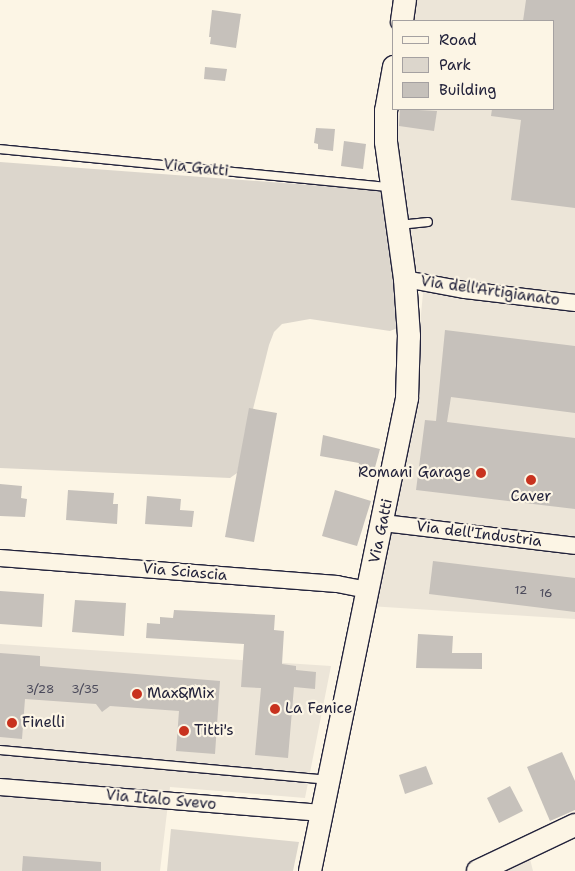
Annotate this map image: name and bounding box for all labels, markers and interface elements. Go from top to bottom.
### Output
legend [392,20,555,110]
text: Road [439,30,477,50]
text: Park [439,55,471,75]
text: Building [439,80,496,100]
street label: Via Gatti [162,156,230,180]
street label: Via dell'Artigianato [419,272,561,310]
place label: Romani Garage [358,464,471,482]
marker: Romani Garage [475,467,487,479]
marker: Caver [525,474,537,486]
place label: Caver [511,488,551,506]
street label: Via Gatti [365,497,397,565]
street label: Via dell'Industria [415,517,543,551]
street label: Via Sciascia [142,559,228,585]
house number: 12 [515,584,527,598]
house number: 16 [539,587,553,601]
house number: 3/28 [26,683,54,697]
house number: 3/35 [71,683,99,697]
place label: Max&Mix [147,685,214,703]
marker: Max&Mix [131,688,143,700]
place label: La Fenice [285,700,352,718]
marker: La Fenice [269,703,281,715]
place label: Finelli [22,714,65,732]
marker: Finelli [6,717,18,729]
place label: Titti's [194,722,234,740]
marker: Titti's [178,725,190,737]
street label: Via Italo Svevo [105,786,217,814]

